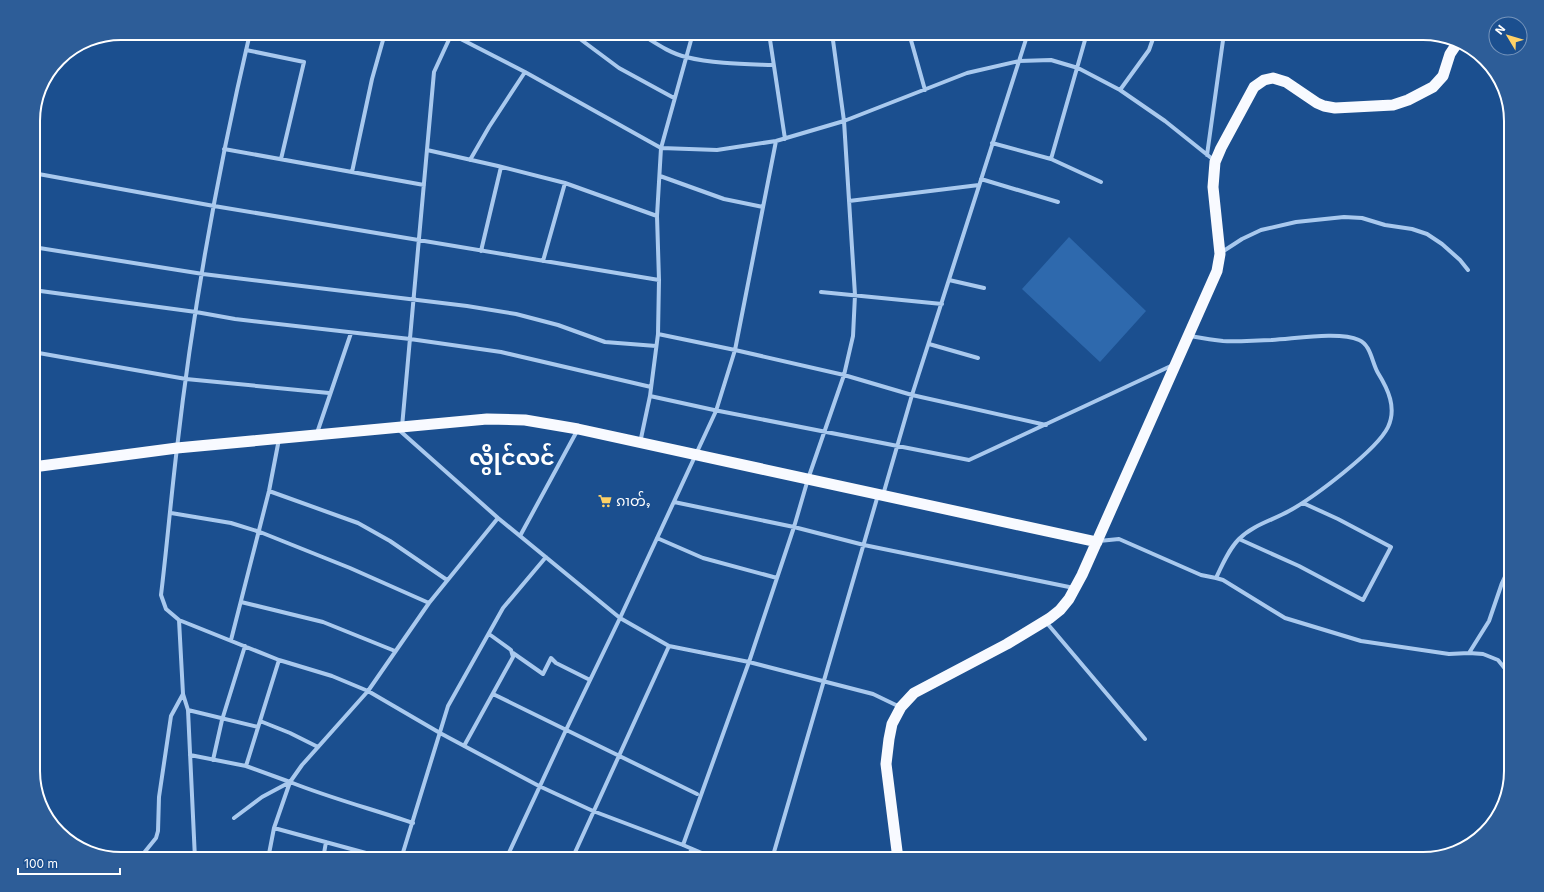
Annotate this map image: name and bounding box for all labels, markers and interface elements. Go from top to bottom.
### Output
north arrow [1488,16,1528,56]
text: N [1492,22,1508,37]
district label: လွိုင်လင် [469,442,555,475]
place label: ၵၢတ်ႇ [616,491,651,509]
supermarket icon: ၵၢတ်ႇ [597,493,613,509]
scale bar [18,850,120,876]
text: 100 m [24,856,58,871]

